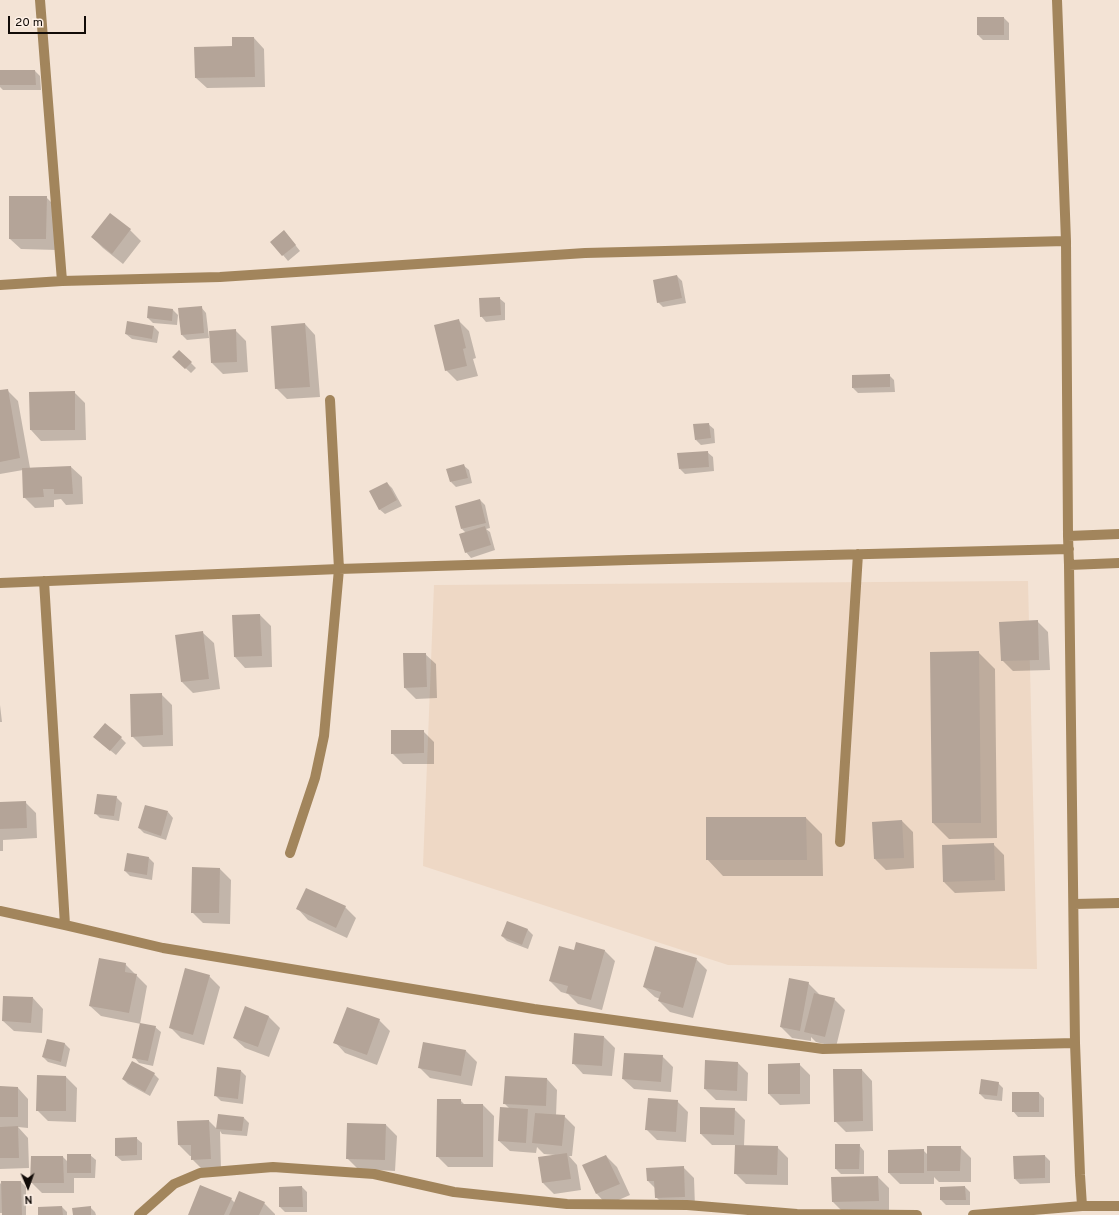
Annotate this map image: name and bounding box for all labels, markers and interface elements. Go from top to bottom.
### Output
scale bar [10,8,88,34]
text: 20 m [15,15,43,31]
north arrow [8,1167,48,1207]
text: N [24,1192,33,1206]

